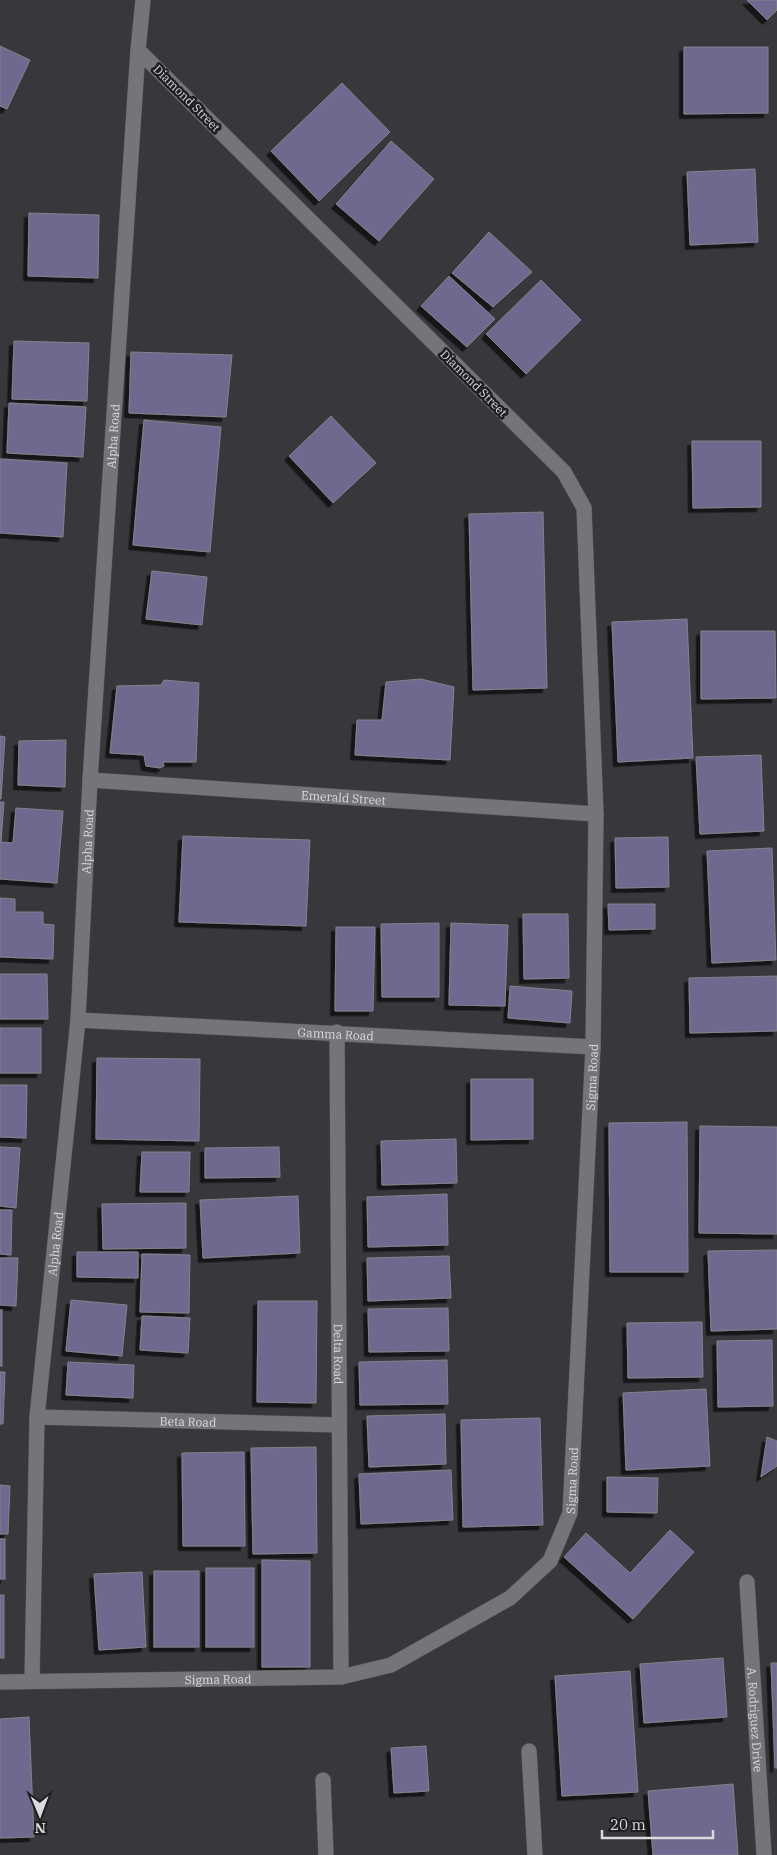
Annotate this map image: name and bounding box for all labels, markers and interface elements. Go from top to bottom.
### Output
street label: Diamond Street [150,61,224,135]
street label: Diamond Street [437,346,511,420]
street label: Alpha Road [103,403,122,469]
street label: Emerald Street [301,787,386,807]
street label: Alpha Road [78,809,96,874]
street label: Gamma Road [297,1024,374,1043]
street label: Sigma Road [582,1043,601,1111]
street label: Alpha Road [44,1211,66,1277]
street label: Delta Road [331,1324,347,1384]
street label: Beta Road [159,1413,217,1429]
street label: Sigma Road [562,1447,581,1514]
street label: A. Rodriguez Drive [745,1667,766,1773]
street label: Sigma Road [184,1671,251,1687]
north arrow [15,1790,65,1840]
scale bar [602,1808,713,1840]
text: 20 m [610,1815,646,1834]
text: N [35,1819,46,1837]

